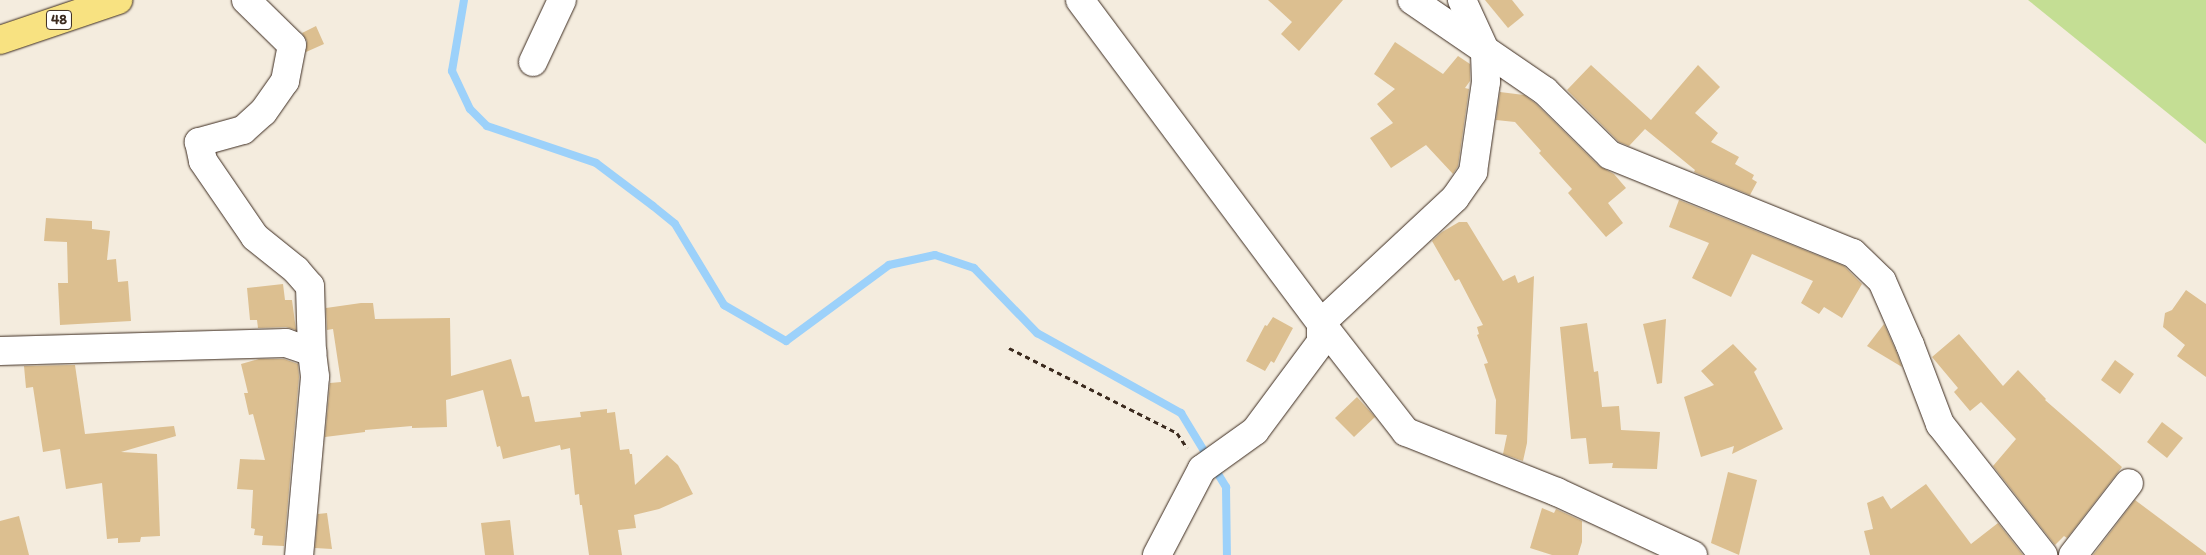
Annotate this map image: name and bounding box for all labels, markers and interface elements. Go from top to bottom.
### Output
road number: 48 [45,8,73,32]

